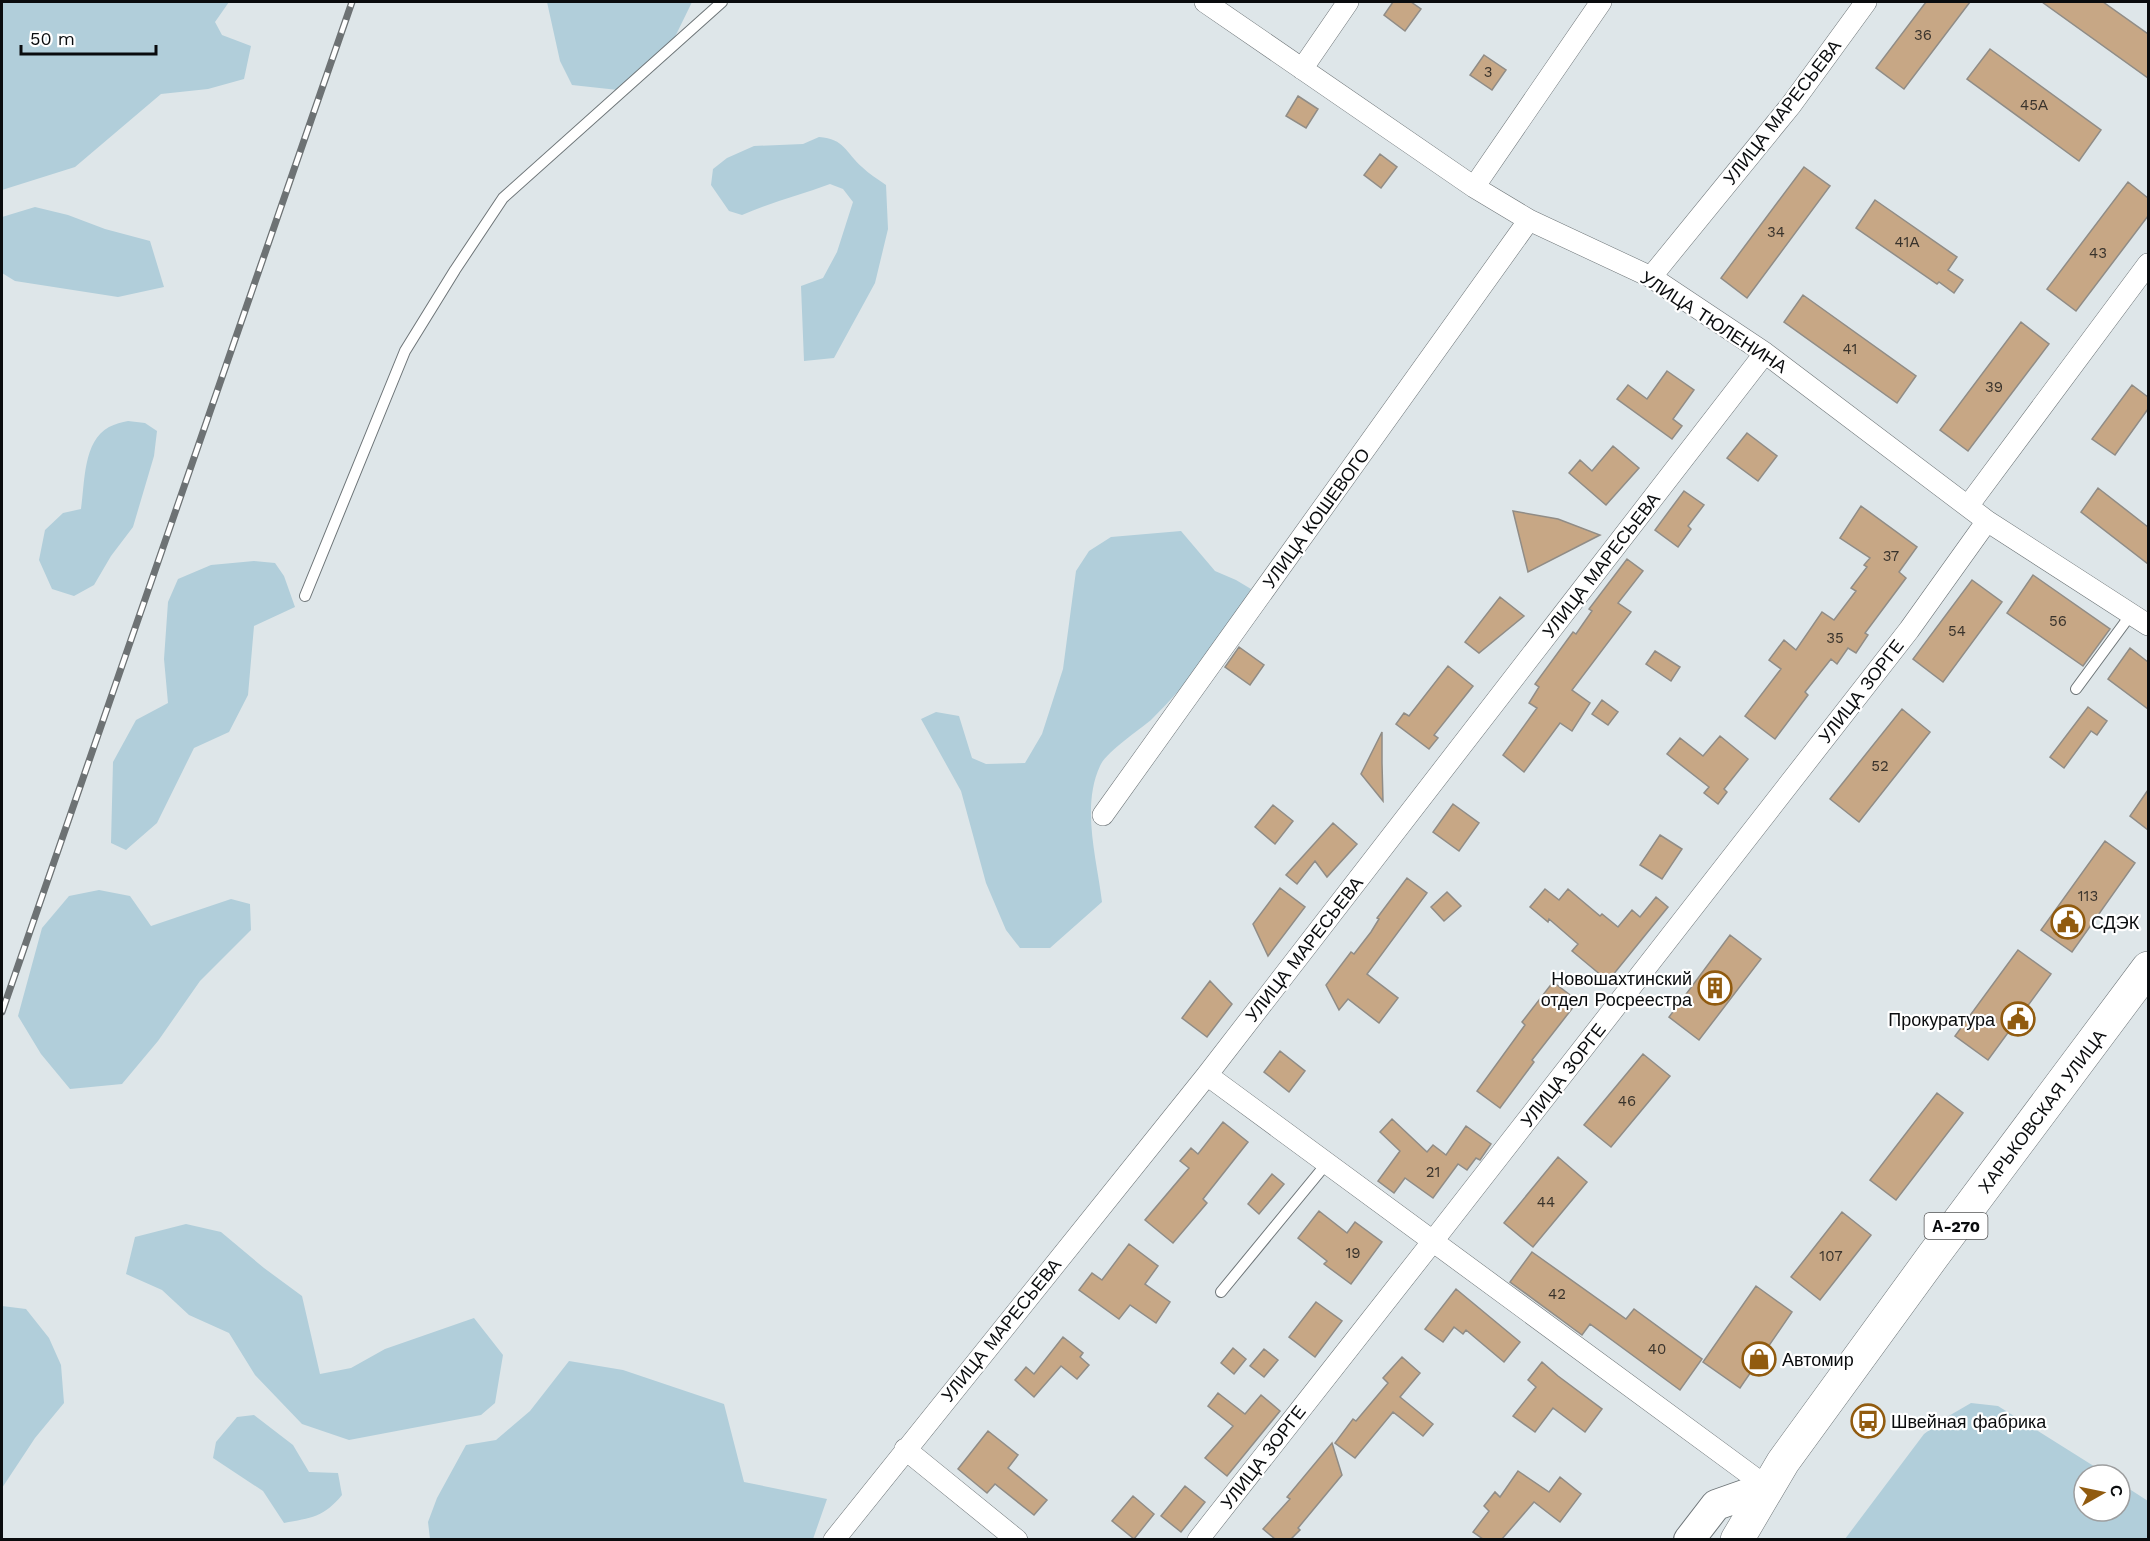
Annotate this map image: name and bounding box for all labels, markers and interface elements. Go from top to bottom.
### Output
scale bar [21,18,156,56]
house number: 36 [1914,26,1932,44]
text: 50 m [30,28,75,49]
street label: УЛИЦА МАРЕСЬЕВА [1719,35,1845,189]
house number: 3 [1484,63,1492,81]
house number: 45А [2020,96,2048,114]
house number: 34 [1767,223,1785,241]
house number: 41А [1895,233,1919,251]
house number: 43 [2089,244,2107,262]
street label: УЛИЦА ТЮЛЕНИНА [1637,267,1791,377]
house number: 41 [1843,340,1857,358]
house number: 39 [1985,378,2003,396]
street label: УЛИЦА КОШЕВОГО [1258,444,1374,592]
street label: УЛИЦА МАРЕСЬЕВА [1538,488,1664,642]
house number: 37 [1883,547,1899,565]
house number: 56 [2049,612,2067,630]
house number: 54 [1948,622,1966,640]
house number: 35 [1826,629,1844,647]
street label: УЛИЦА ЗОРГЕ [1814,635,1908,747]
house number: 52 [1871,757,1889,775]
street label: УЛИЦА МАРЕСЬЕВА [1241,872,1367,1026]
house number: 113 [2078,887,2098,905]
public building icon: СДЭК [2050,904,2086,940]
place label: СДЭК [2091,912,2140,933]
place label: Новошахтинский отдел Росреестра [1541,968,1693,1010]
building icon: Новошахтинский отдел Росреестра [1697,970,1733,1006]
public building icon: Прокуратура [2000,1001,2036,1037]
place label: Прокуратура [1888,1009,1996,1030]
street label: УЛИЦА ЗОРГЕ [1516,1019,1610,1131]
street label: ХАРЬКОВСКАЯ УЛИЦА [1974,1025,2110,1197]
house number: 46 [1618,1092,1636,1110]
house number: 21 [1426,1163,1440,1181]
house number: 44 [1537,1193,1555,1211]
road number: А-270 [1924,1213,1988,1239]
house number: 19 [1345,1244,1361,1262]
house number: 107 [1819,1247,1843,1265]
street label: УЛИЦА МАРЕСЬЕВА [937,1254,1065,1406]
house number: 42 [1548,1285,1566,1303]
house number: 40 [1648,1340,1666,1358]
shop icon: Автомир [1741,1341,1777,1377]
place label: Автомир [1782,1349,1854,1370]
street label: УЛИЦА ЗОРГЕ [1216,1401,1310,1513]
bus stop icon: Швейная фабрика [1850,1403,1886,1439]
place label: Швейная фабрика [1891,1411,2047,1432]
north arrow [2072,1463,2132,1523]
text: С [2106,1484,2127,1498]

